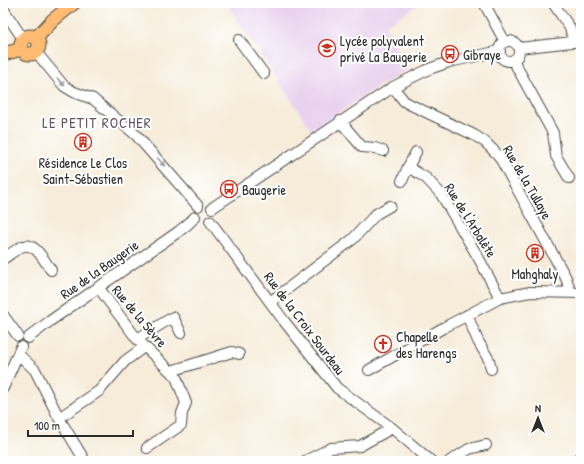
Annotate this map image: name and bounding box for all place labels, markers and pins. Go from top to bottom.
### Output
place label: Lycée polyvalent privé La Baugerie [340,31,427,67]
school or university icon: Lycée polyvalent privé La Baugerie [317,38,337,58]
bus stop icon: Gibraye [440,44,460,64]
place label: Gibraye [463,45,501,65]
building icon: Résidence Le Clos Saint-Sébastien [73,132,93,152]
place label: Résidence Le Clos Saint-Sébastien [39,153,127,188]
bus stop icon: Baugerie [219,179,239,199]
place label: Baugerie [242,180,287,200]
building icon: Mahghaly [525,243,545,263]
place label: Mahghaly [512,264,559,284]
place label: Chapelle des Harengs [396,327,457,363]
church icon: Chapelle des Harengs [373,334,393,354]

